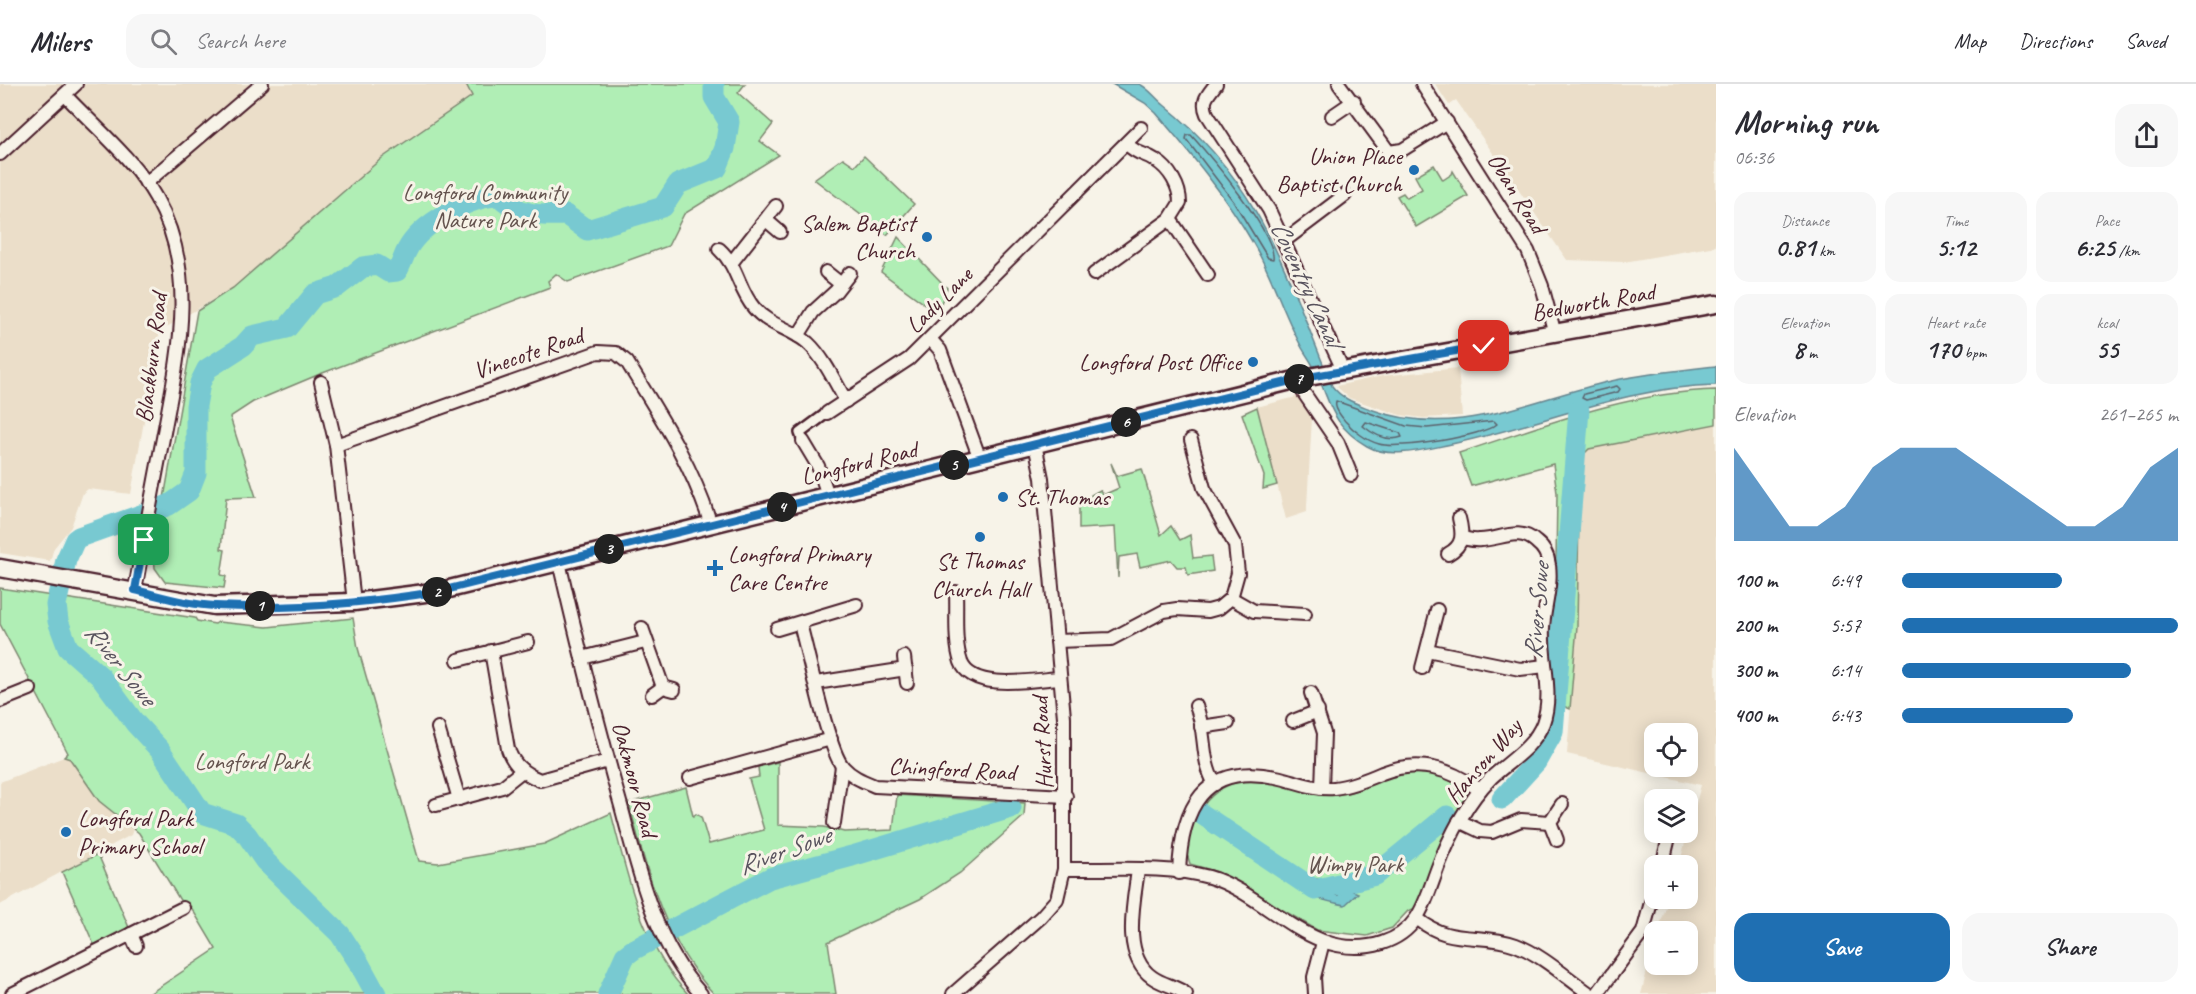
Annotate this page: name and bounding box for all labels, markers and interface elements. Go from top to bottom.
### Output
search box [126,14,546,68]
text: Milers [30,24,90,59]
icon: search [147,25,180,58]
text: Search here [195,27,285,55]
text: Map [1954,28,1986,54]
text: Directions [2019,28,2092,54]
text: Saved [2125,28,2166,54]
text: Morning run [1734,101,1878,143]
button: share [2115,104,2178,167]
place label: Union Place Baptist Church [1276,141,1404,199]
text: 06:36 [1734,145,1774,170]
street label: Oban Road [1481,147,1555,242]
marker: Union Place Baptist Church [1407,163,1421,177]
park label: Longford Community Nature Park [403,177,569,235]
place label: Salem Baptist Church [801,208,918,266]
text: Distance [1781,211,1829,231]
text: Time [1944,211,1968,231]
text: Pace [2095,211,2119,231]
water label: Coventry Canal [1263,216,1353,359]
marker: Salem Baptist Church [920,230,934,244]
text: 0.81 [1775,231,1815,264]
text: 5:12 [1936,231,1976,264]
text: 6:25 [2074,231,2115,264]
text: km [1815,241,1835,261]
text: /km [2115,241,2140,261]
street label: Lady Lane [899,259,980,340]
street label: Bedworth Road [1529,276,1661,328]
street label: Blackburn Road [128,288,174,424]
text: Elevation [1780,313,1830,333]
text: Heart rate [1927,313,1985,333]
text: kcal [2096,313,2118,333]
street label: Vinecote Road [469,319,590,386]
pin [1458,320,1509,371]
icon: check [1467,329,1500,362]
text: 8 [1793,333,1804,366]
text: 170 [1926,333,1961,366]
text: 55 [2096,333,2118,366]
text: m [1804,343,1817,363]
text: bpm [1961,343,1986,363]
place label: Longford Post Office [1079,347,1243,377]
marker: Longford Post Office [1246,355,1260,369]
pin: 7 [1284,364,1314,394]
text: 7 [1295,369,1303,389]
text: Elevation [1734,402,1796,427]
text: 261–265 m [2099,402,2178,427]
pin: 6 [1111,407,1141,437]
text: 6 [1122,412,1130,432]
street label: Longford Road [798,433,924,492]
pin: 5 [939,450,969,480]
text: 5 [951,455,957,475]
place label: St. Thomas [1015,482,1111,512]
marker: St. Thomas [996,490,1010,504]
pin: 4 [767,492,797,522]
text: 4 [778,497,786,517]
pin [118,514,169,565]
icon: arrive [127,523,160,556]
marker: St Thomas Church Hall [973,530,987,544]
pin: 3 [594,534,624,564]
text: 3 [605,539,613,559]
place label: Longford Primary Care Centre [728,539,872,597]
place label: St Thomas Church Hall [931,546,1033,604]
water label: River Sowe [1516,558,1557,660]
marker: Longford Primary Care Centre [706,559,724,577]
text: 100 m [1734,568,1777,593]
text: 6:49 [1830,568,1861,593]
pin: 2 [422,577,452,607]
text: 2 [433,582,441,602]
pin: 1 [245,591,275,621]
text: 1 [256,596,264,616]
text: 200 m [1734,613,1777,638]
text: 5:57 [1830,613,1861,638]
water label: River Sowe [78,617,166,715]
text: 300 m [1734,658,1777,683]
text: 6:14 [1830,658,1861,683]
street label: Hurst Road [1024,692,1059,790]
text: 400 m [1734,703,1777,728]
text: 6:43 [1830,703,1861,728]
street label: Hanson Way [1438,711,1529,810]
street label: Oakmoor Road [605,718,666,843]
map controls [1644,723,1698,975]
button: locate [1644,723,1698,777]
park label: Longford Park [195,746,312,776]
street label: Chingford Road [888,751,1020,787]
button: layers [1644,789,1698,843]
place label: Longford Park Primary School [78,803,205,861]
water label: River Sowe [734,817,839,882]
marker: Longford Park Primary School [59,825,73,839]
park label: Wimpy Park [1307,849,1405,879]
button: + [1644,855,1698,909]
button: Save [1734,913,1950,982]
button: Share [1962,913,2178,982]
button: − [1644,921,1698,975]

